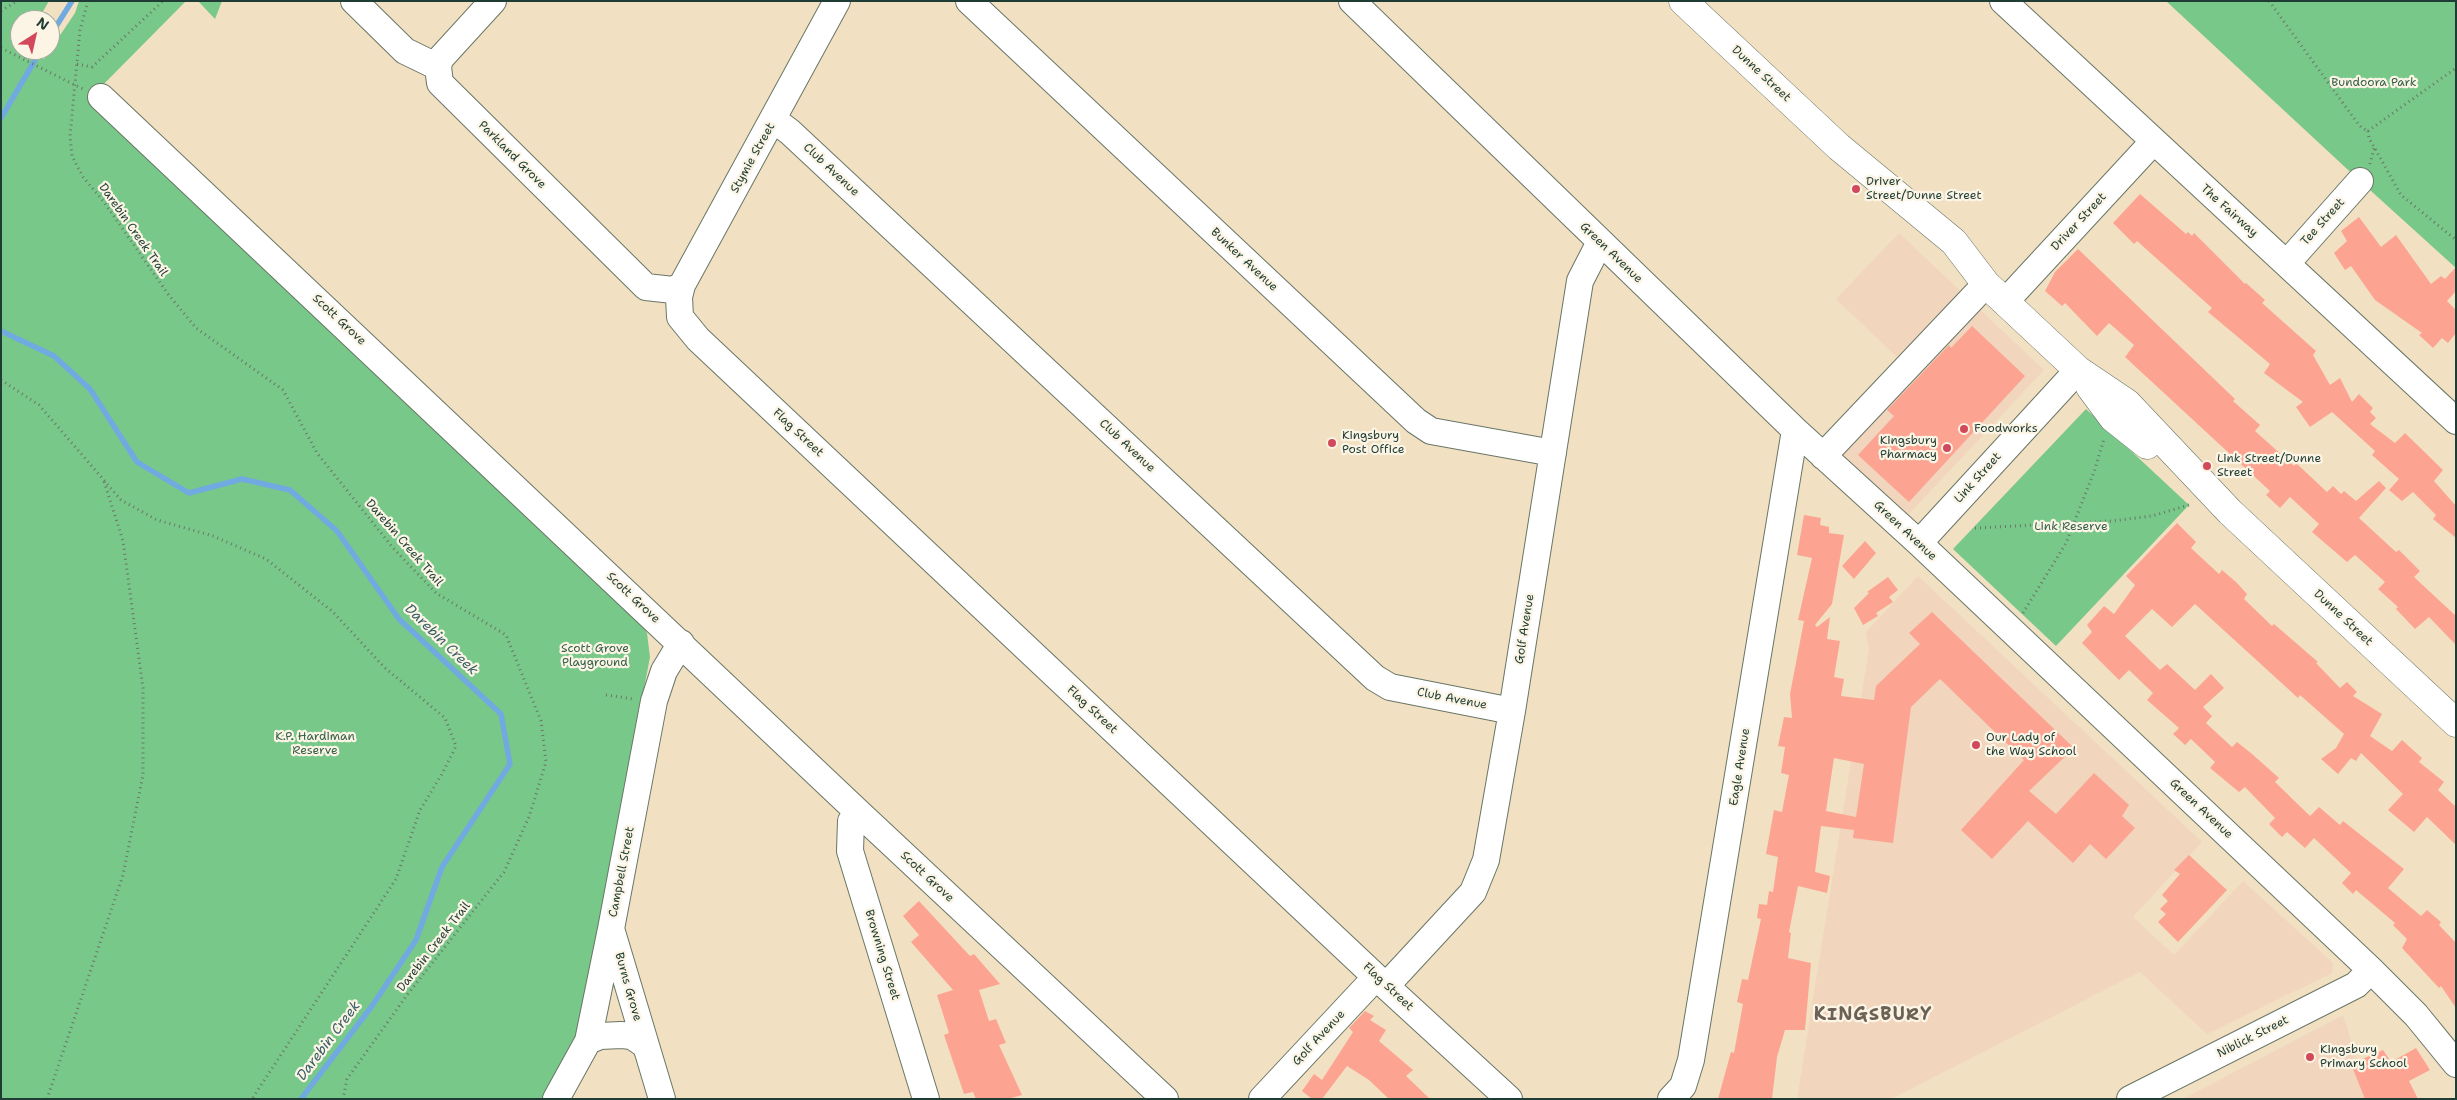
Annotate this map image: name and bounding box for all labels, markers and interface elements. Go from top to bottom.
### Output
north arrow [10,10,60,60]
text: N [33,13,53,34]
street label: Dunne Street [1728,43,1794,105]
park label: Bundoora Park [2331,76,2417,90]
street label: Parkland Grove [475,118,549,192]
street label: Stymie Street [728,120,778,196]
street label: Club Avenue [800,140,862,200]
place label: Driver Street/Dunne Street [1866,175,1982,203]
street label: Darebin Creek Trail [96,181,170,279]
street label: The Fairway [2197,182,2261,240]
marker: Driver Street/Dunne Street [1850,183,1862,195]
street label: Driver Street [2048,190,2110,254]
street label: Tee Street [2298,195,2348,249]
street label: Green Avenue [1577,220,1645,286]
street label: Bunker Avenue [1208,225,1280,295]
street label: Scott Grove [309,292,369,348]
street label: Flag Street [770,406,826,460]
street label: Club Avenue [1096,416,1158,476]
place label: Foodworks [1974,422,2038,436]
marker: Foodworks [1958,423,1970,435]
place label: Kingsbury Post Office [1342,429,1405,457]
place label: Kingsbury Pharmacy [1880,434,1937,462]
marker: Kingsbury Post Office [1326,437,1338,449]
marker: Kingsbury Pharmacy [1941,442,1953,454]
street label: Link Street [1952,450,2004,506]
place label: Link Street/Dunne Street [2217,452,2321,480]
marker: Link Street/Dunne Street [2201,460,2213,472]
street label: Darebin Creek Trail [362,497,446,589]
street label: Green Avenue [1870,498,1940,564]
park label: Link Reserve [2034,520,2108,534]
street label: Scott Grove [603,570,663,626]
street label: Dunne Street [2310,587,2376,649]
street label: Golf Avenue [1512,593,1538,665]
water label: Darebin Creek [401,601,481,679]
park label: Scott Grove Playground [561,642,629,670]
street label: Flag Street [1064,683,1120,737]
street label: Club Avenue [1416,685,1488,713]
street label: Eagle Avenue [1727,727,1753,807]
park label: K.P. Hardiman Reserve [275,730,355,758]
place label: Our Lady of the Way School [1986,731,2076,759]
marker: Our Lady of the Way School [1970,739,1982,751]
street label: Green Avenue [2166,776,2236,842]
street label: Campbell Street [606,825,638,919]
street label: Scott Grove [897,849,957,905]
street label: Darebin Creek Trail [394,899,474,995]
street label: Browning Street [861,908,903,1002]
street label: Burns Grove [611,951,645,1023]
street label: Flag Street [1360,960,1416,1014]
water label: Darebin Creek [294,998,364,1084]
district label: KINGSBURY [1813,1004,1933,1026]
street label: Golf Avenue [1290,1007,1348,1069]
street label: Niblick Street [2215,1013,2291,1061]
place label: Kingsbury Primary School [2320,1043,2407,1071]
marker: Kingsbury Primary School [2304,1051,2316,1063]

